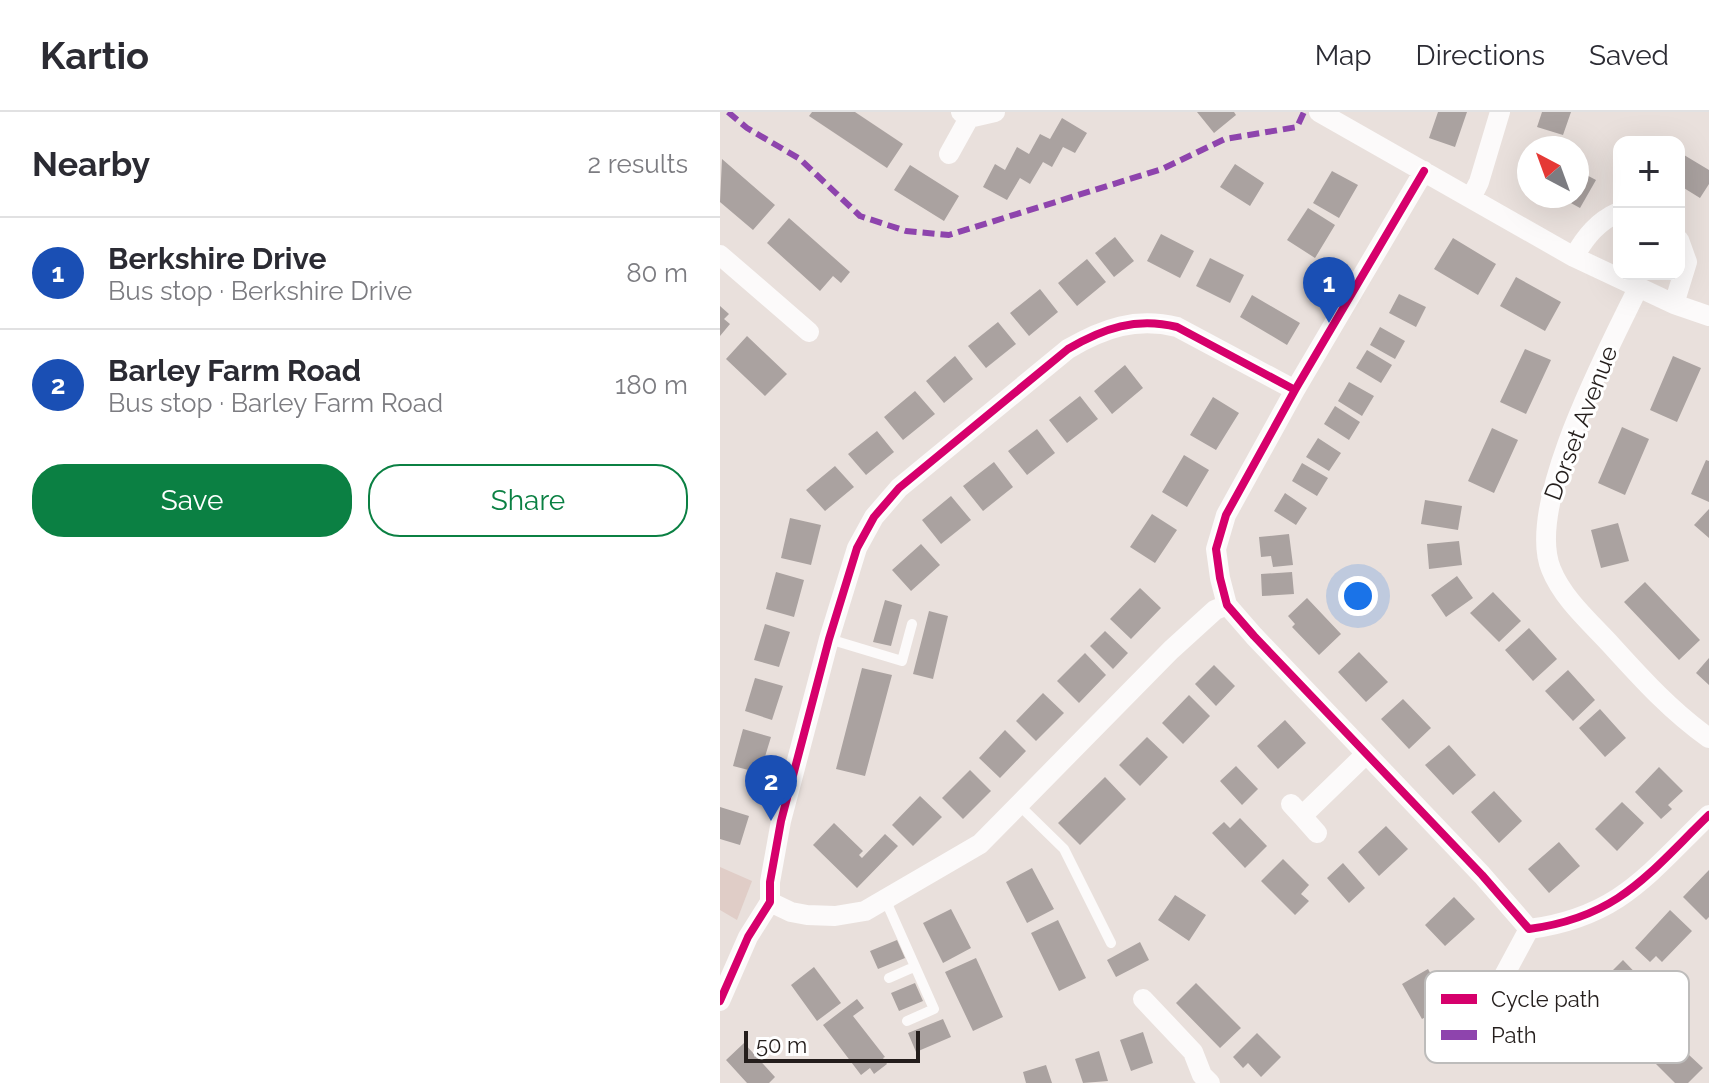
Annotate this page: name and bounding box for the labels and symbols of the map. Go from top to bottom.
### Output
north arrow [1517,136,1589,208]
pin: 1 [1303,257,1355,323]
street label: Dorset Avenue [1538,342,1623,504]
your location [1338,576,1378,616]
pin: 2 [745,755,797,821]
legend [1425,971,1689,1063]
text: Cycle path [1491,986,1600,1012]
text: Path [1491,1022,1537,1048]
scale bar [744,1027,920,1063]

